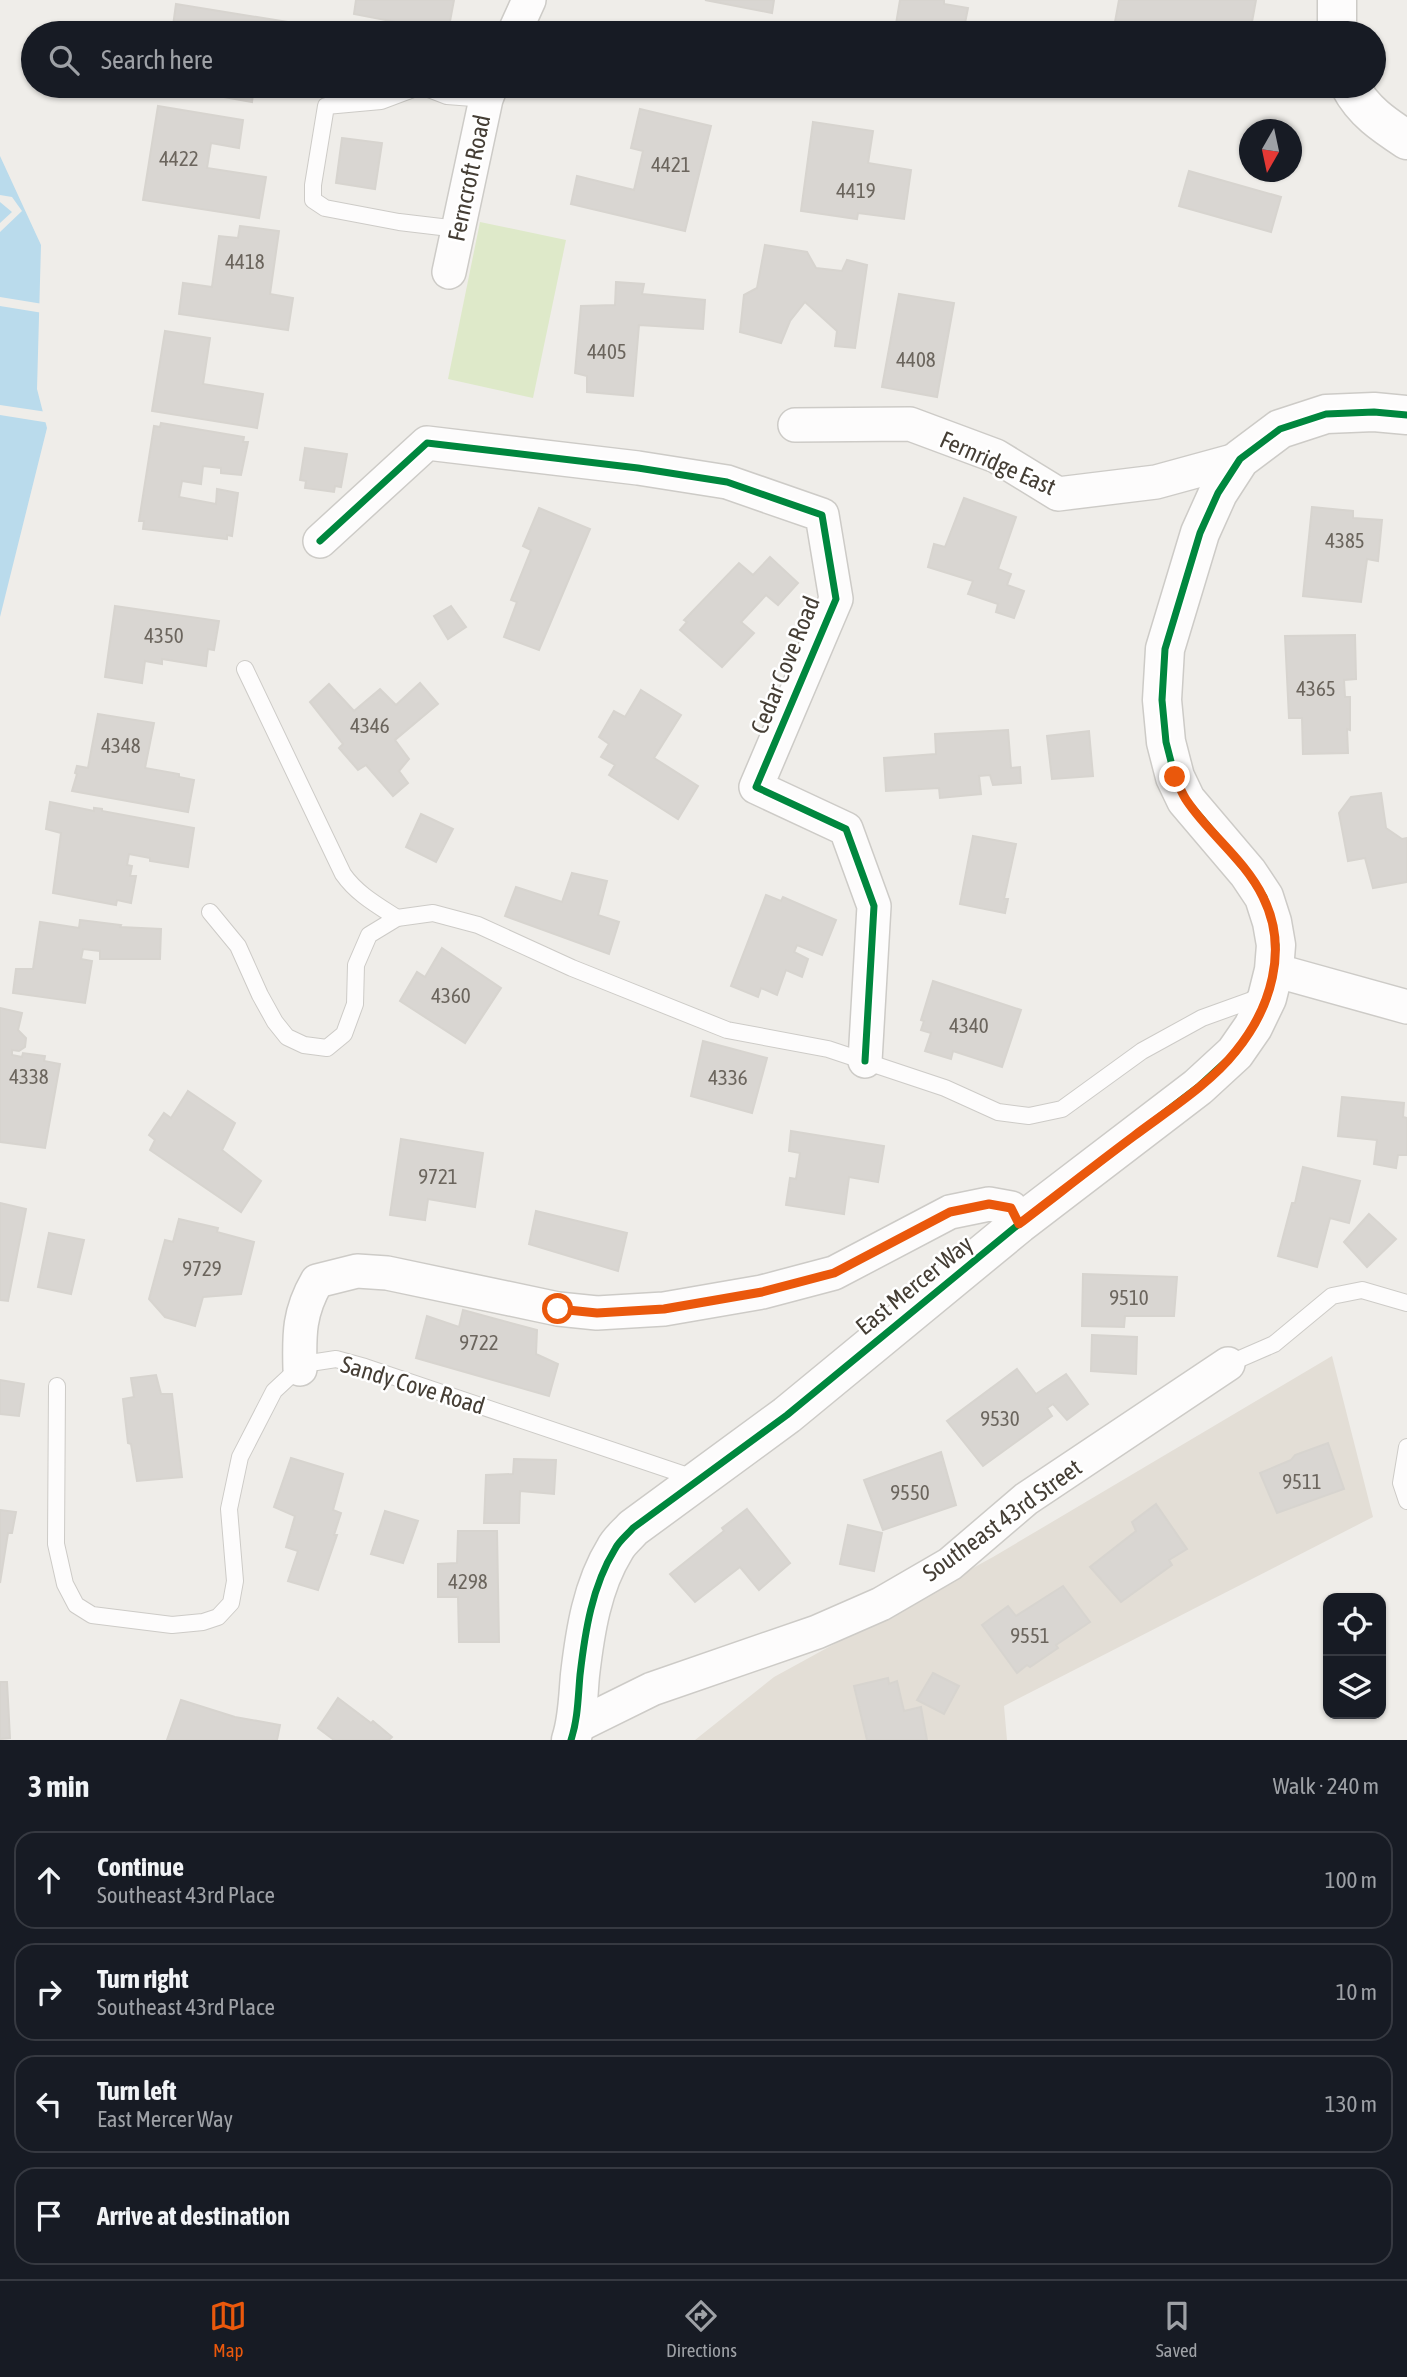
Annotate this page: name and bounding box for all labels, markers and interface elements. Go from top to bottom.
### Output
search box [21,21,1386,98]
icon: search [45,41,83,79]
text: Search here [101,45,213,75]
street label: Ferncroft Road [442,112,496,244]
north arrow [1239,119,1302,182]
house number: 4422 [159,146,199,170]
house number: 4421 [651,152,691,176]
house number: 4419 [836,178,876,202]
house number: 4418 [225,249,265,273]
house number: 4405 [587,339,627,363]
house number: 4408 [896,347,936,371]
street label: Fernridge East [936,426,1060,500]
house number: 4385 [1325,528,1365,552]
street label: Cedar Cove Road [745,592,825,738]
house number: 4350 [144,623,184,647]
house number: 4365 [1296,676,1336,700]
house number: 4346 [350,713,390,737]
house number: 4348 [101,733,141,757]
route end [1159,761,1190,792]
house number: 4360 [431,983,471,1007]
house number: 4340 [949,1013,989,1037]
house number: 4338 [9,1064,49,1088]
house number: 4336 [708,1065,748,1089]
house number: 9721 [418,1164,458,1188]
street label: East Mercer Way [850,1230,978,1340]
house number: 9729 [182,1256,222,1280]
house number: 9510 [1109,1285,1149,1309]
route start [542,1293,573,1324]
house number: 9722 [459,1330,499,1354]
street label: Sandy Cove Road [338,1350,488,1420]
house number: 9530 [980,1406,1020,1430]
street label: Southeast 43rd Street [918,1453,1087,1587]
house number: 9511 [1282,1469,1322,1493]
house number: 9550 [890,1480,930,1504]
house number: 4298 [448,1569,488,1593]
map controls [1323,1593,1386,1719]
button: locate [1323,1593,1386,1656]
house number: 9551 [1010,1623,1050,1647]
button: layers [1323,1656,1386,1719]
text: 3 min [28,1769,89,1803]
text: Walk · 240 m [1273,1773,1379,1799]
text: Continue [97,1852,184,1882]
icon: ahead [30,1861,68,1899]
text: 100 m [1325,1867,1377,1893]
text: Southeast 43rd Place [97,1882,275,1908]
text: Turn right [97,1964,188,1994]
icon: right [30,1973,68,2011]
text: 10 m [1336,1979,1377,2005]
text: Southeast 43rd Place [97,1994,275,2020]
text: Turn left [97,2076,177,2106]
icon: left [30,2085,68,2123]
text: 130 m [1325,2091,1377,2117]
text: East Mercer Way [97,2106,233,2132]
icon: arrive [30,2197,68,2235]
text: Arrive at destination [97,2201,290,2231]
tab: Map [209,2297,247,2361]
tab: Directions [666,2297,737,2361]
tab: Saved [1156,2297,1198,2361]

